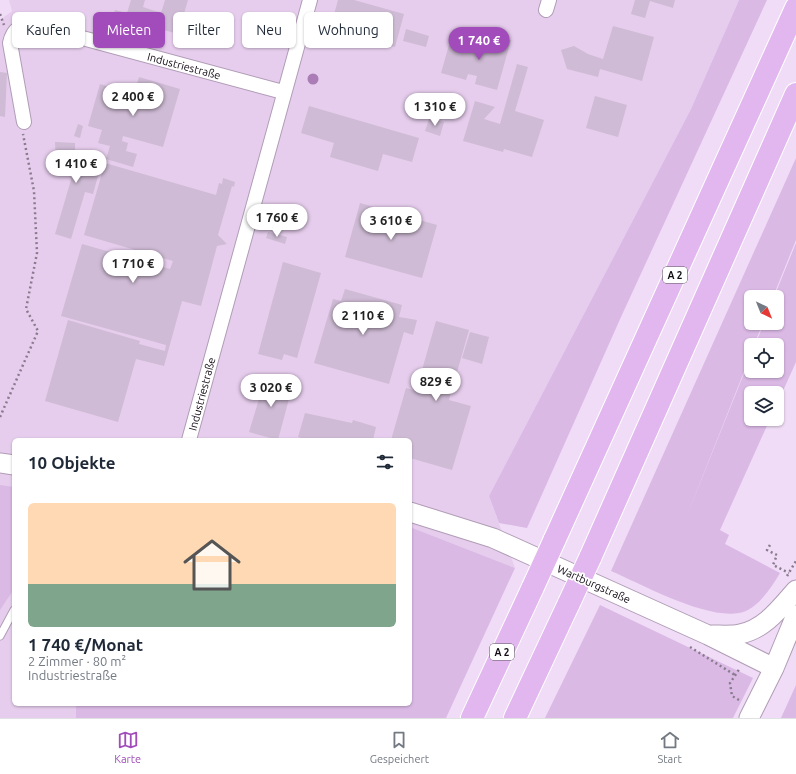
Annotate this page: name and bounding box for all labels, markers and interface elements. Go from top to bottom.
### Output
chip: Kaufen [12,12,85,48]
chip: Mieten [93,12,165,48]
chip: Filter [173,12,234,48]
chip: Neu [242,12,296,48]
chip: Wohnung [304,12,393,48]
pin: 1 740 € [442,27,516,61]
text: 1 740 € [458,33,500,47]
street label: Industriestraße [146,50,222,82]
pin: 2 400 € [96,83,170,117]
text: 2 400 € [112,89,154,103]
pin: 1 310 € [398,93,472,127]
text: 1 310 € [414,99,456,113]
pin: 1 410 € [39,150,113,184]
text: 1 410 € [55,156,97,170]
pin: 1 760 € [240,204,314,238]
pin: 3 610 € [354,207,428,241]
text: 1 760 € [256,210,298,224]
text: 3 610 € [370,213,412,227]
pin: 1 710 € [96,250,170,284]
text: 1 710 € [112,256,154,270]
road number: A 2 [663,267,687,283]
north arrow [744,290,784,330]
map controls [744,290,784,426]
pin: 2 110 € [326,302,400,336]
text: 2 110 € [342,308,384,322]
button: locate [744,338,784,378]
street label: Industriestraße [186,356,218,432]
pin: 829 € [408,368,464,402]
pin: 3 020 € [234,374,308,408]
text: 829 € [420,374,452,388]
text: 3 020 € [250,380,292,394]
button: layers [744,386,784,426]
icon: filters [374,451,396,473]
text: 10 Objekte [28,453,116,472]
icon: home [176,529,248,601]
street label: Wartburgstraße [556,562,632,606]
text: 1 740 €/Monat [28,635,143,654]
road number: A 2 [490,644,514,660]
text: 2 Zimmer · 80 m² [28,654,126,668]
text: Industriestraße [28,668,117,682]
tab: Karte [114,729,141,765]
tab: Gespeichert [370,729,429,765]
tab: Start [658,729,682,765]

